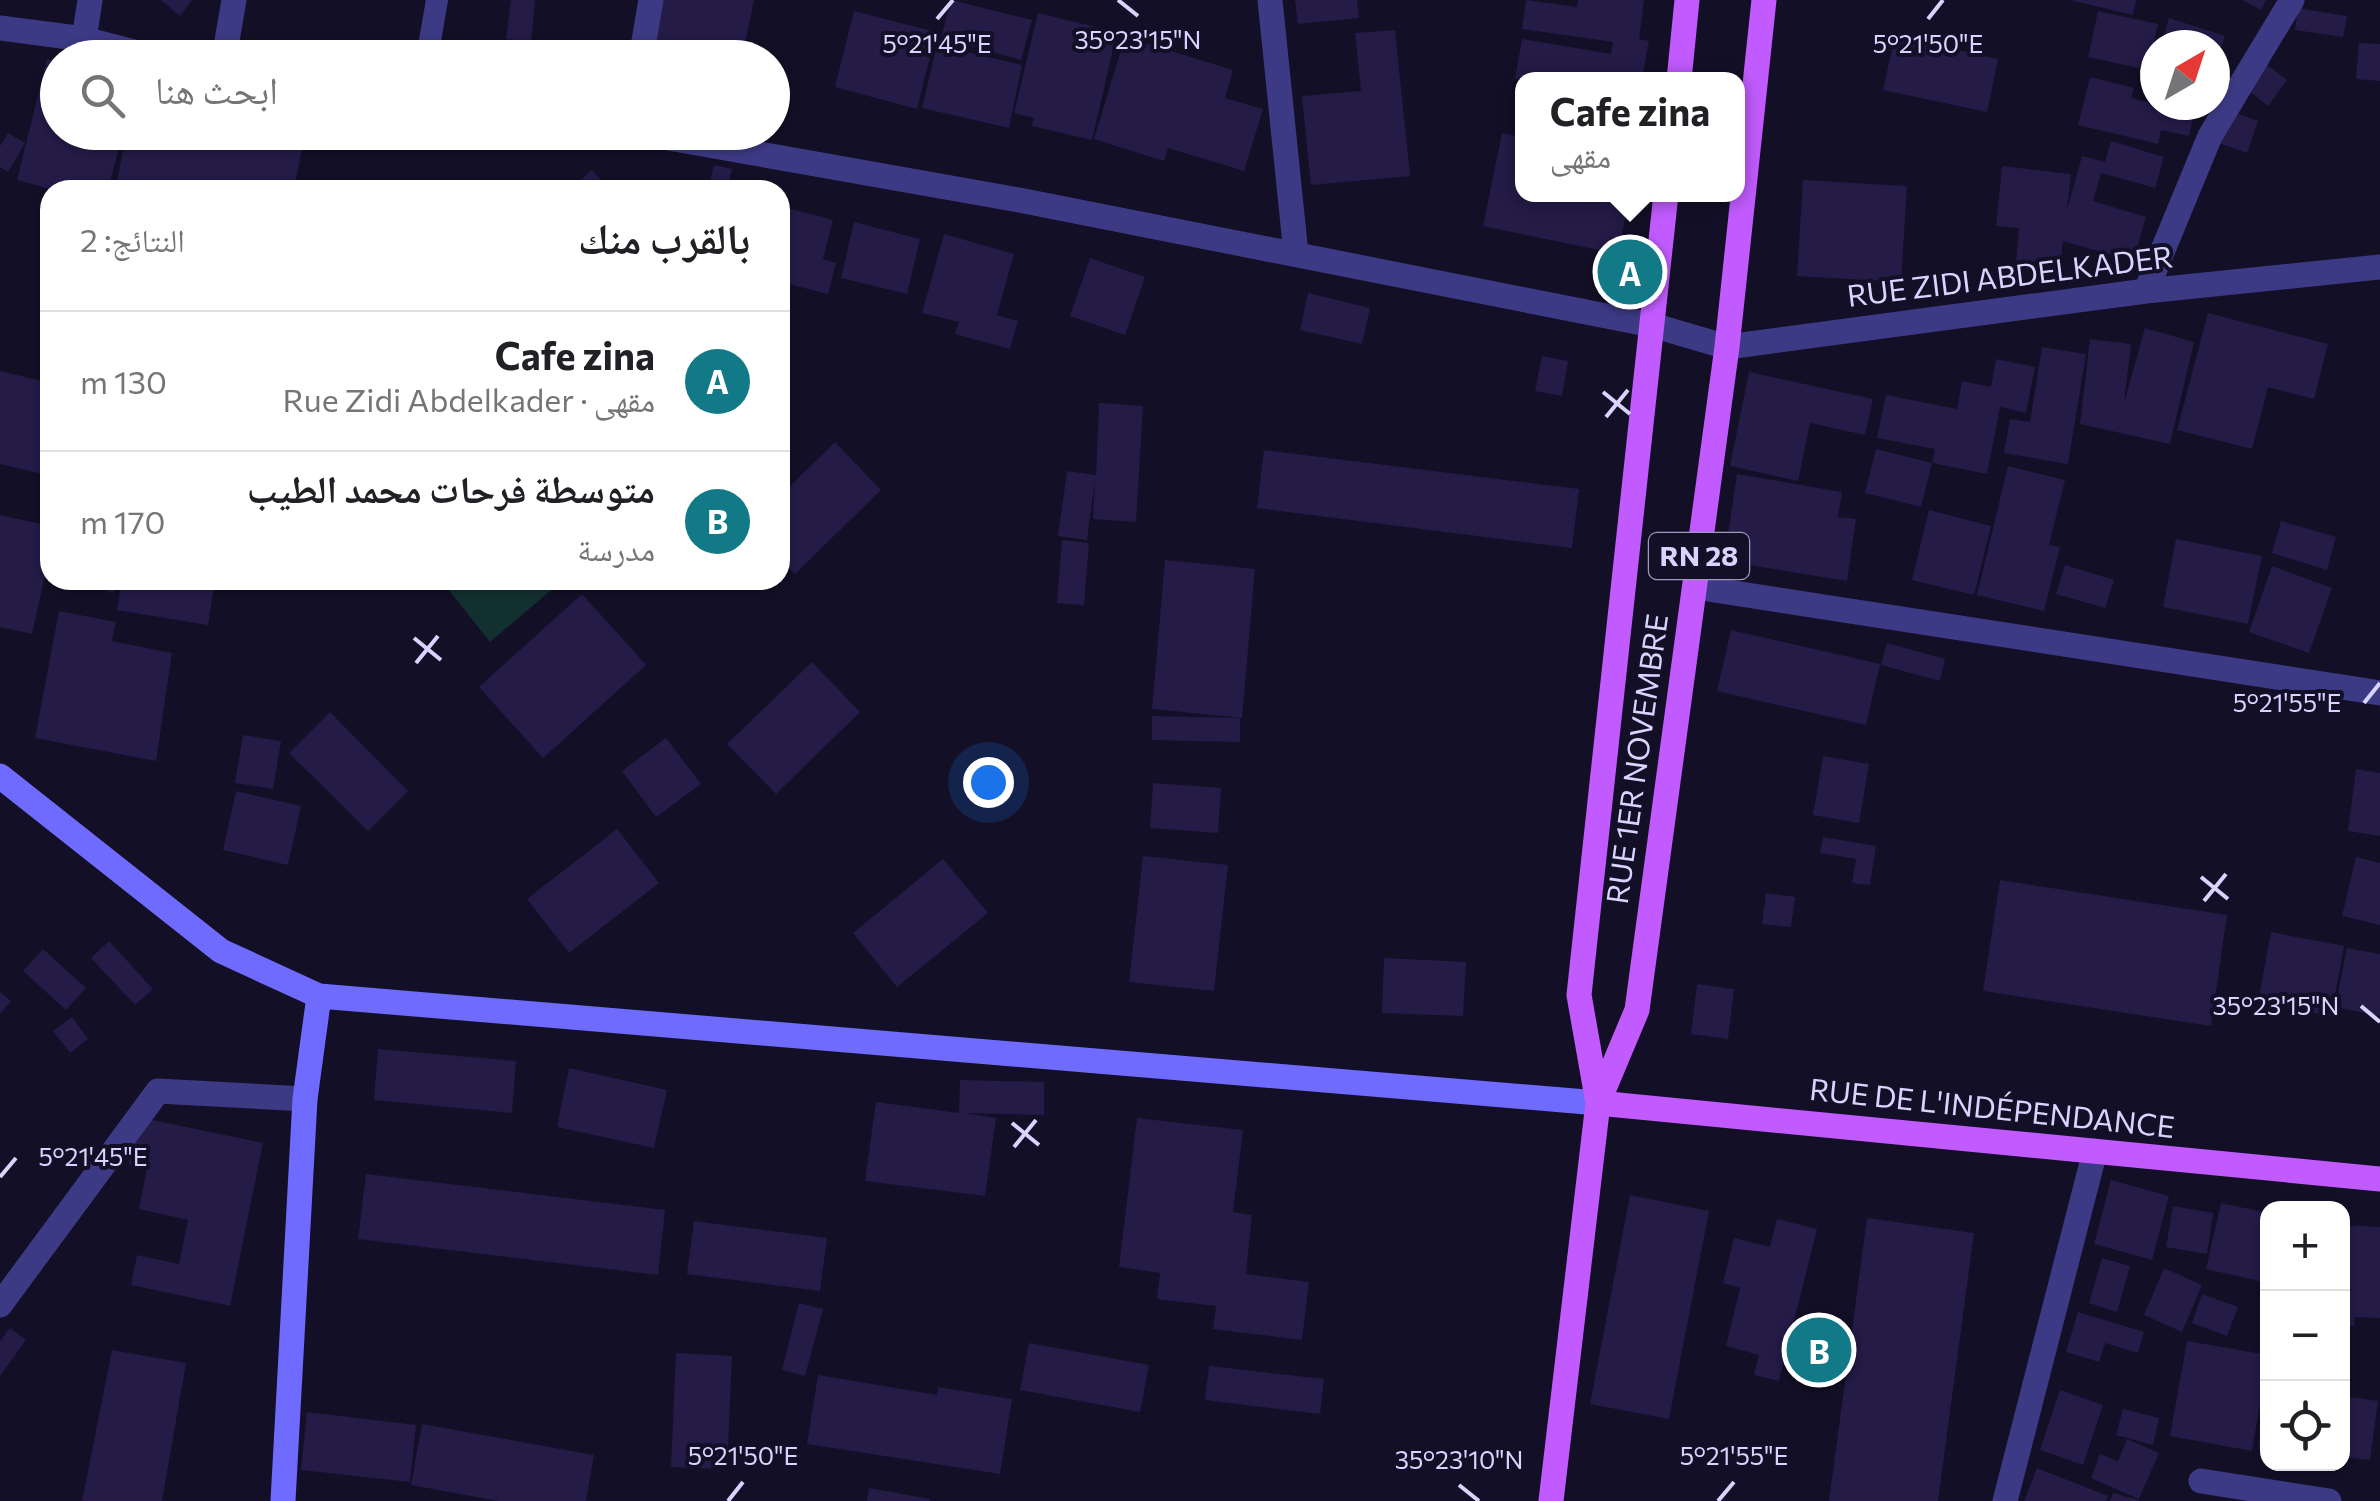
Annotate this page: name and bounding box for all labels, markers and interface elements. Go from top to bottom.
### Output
text: 35°23'15"N [1075,24,1201,54]
text: 5°21'45"E [882,28,992,58]
text: 5°21'50"E [1873,28,1983,58]
north arrow [2140,30,2230,120]
search box [40,40,790,150]
text: ابحث هنا [155,65,278,112]
icon: search [75,68,130,123]
popup [1515,72,1745,202]
text: Cafe zina [1550,87,1710,134]
text: مقهى [1550,135,1611,175]
text: بالقرب منك [578,211,750,263]
text: النتائج: 2 [80,219,185,259]
pin: A [1598,234,1662,310]
street label: RUE ZIDI ABDELKADER [1845,236,2175,313]
text: Cafe zina [495,331,655,378]
text: 130 m [80,361,167,401]
text: A [706,361,729,401]
text: مقهى · Rue Zidi Abdelkader [283,379,655,419]
text: متوسطة فرحات محمد الطيب [247,464,655,511]
text: 170 m [80,501,165,541]
text: B [707,501,728,541]
text: مدرسة [577,528,655,568]
road number: RN 28 [1649,533,1749,579]
street label: RUE 1ER NOVEMBRE [1597,611,1674,906]
text: 5°21'55"E [2233,687,2341,717]
your location [963,757,1014,808]
text: 35°23'15"N [2213,990,2339,1020]
street label: RUE DE L'INDÉPENDANCE [1808,1069,2177,1144]
text: 5°21'45"E [38,1141,148,1171]
map controls [2260,1201,2350,1471]
button: + [2260,1201,2350,1291]
button: − [2260,1291,2350,1381]
pin: B [1786,1312,1852,1388]
button: locate [2260,1381,2350,1471]
text: 5°21'50"E [688,1440,798,1470]
text: 5°21'55"E [1680,1440,1788,1470]
text: 35°23'10"N [1395,1444,1523,1474]

